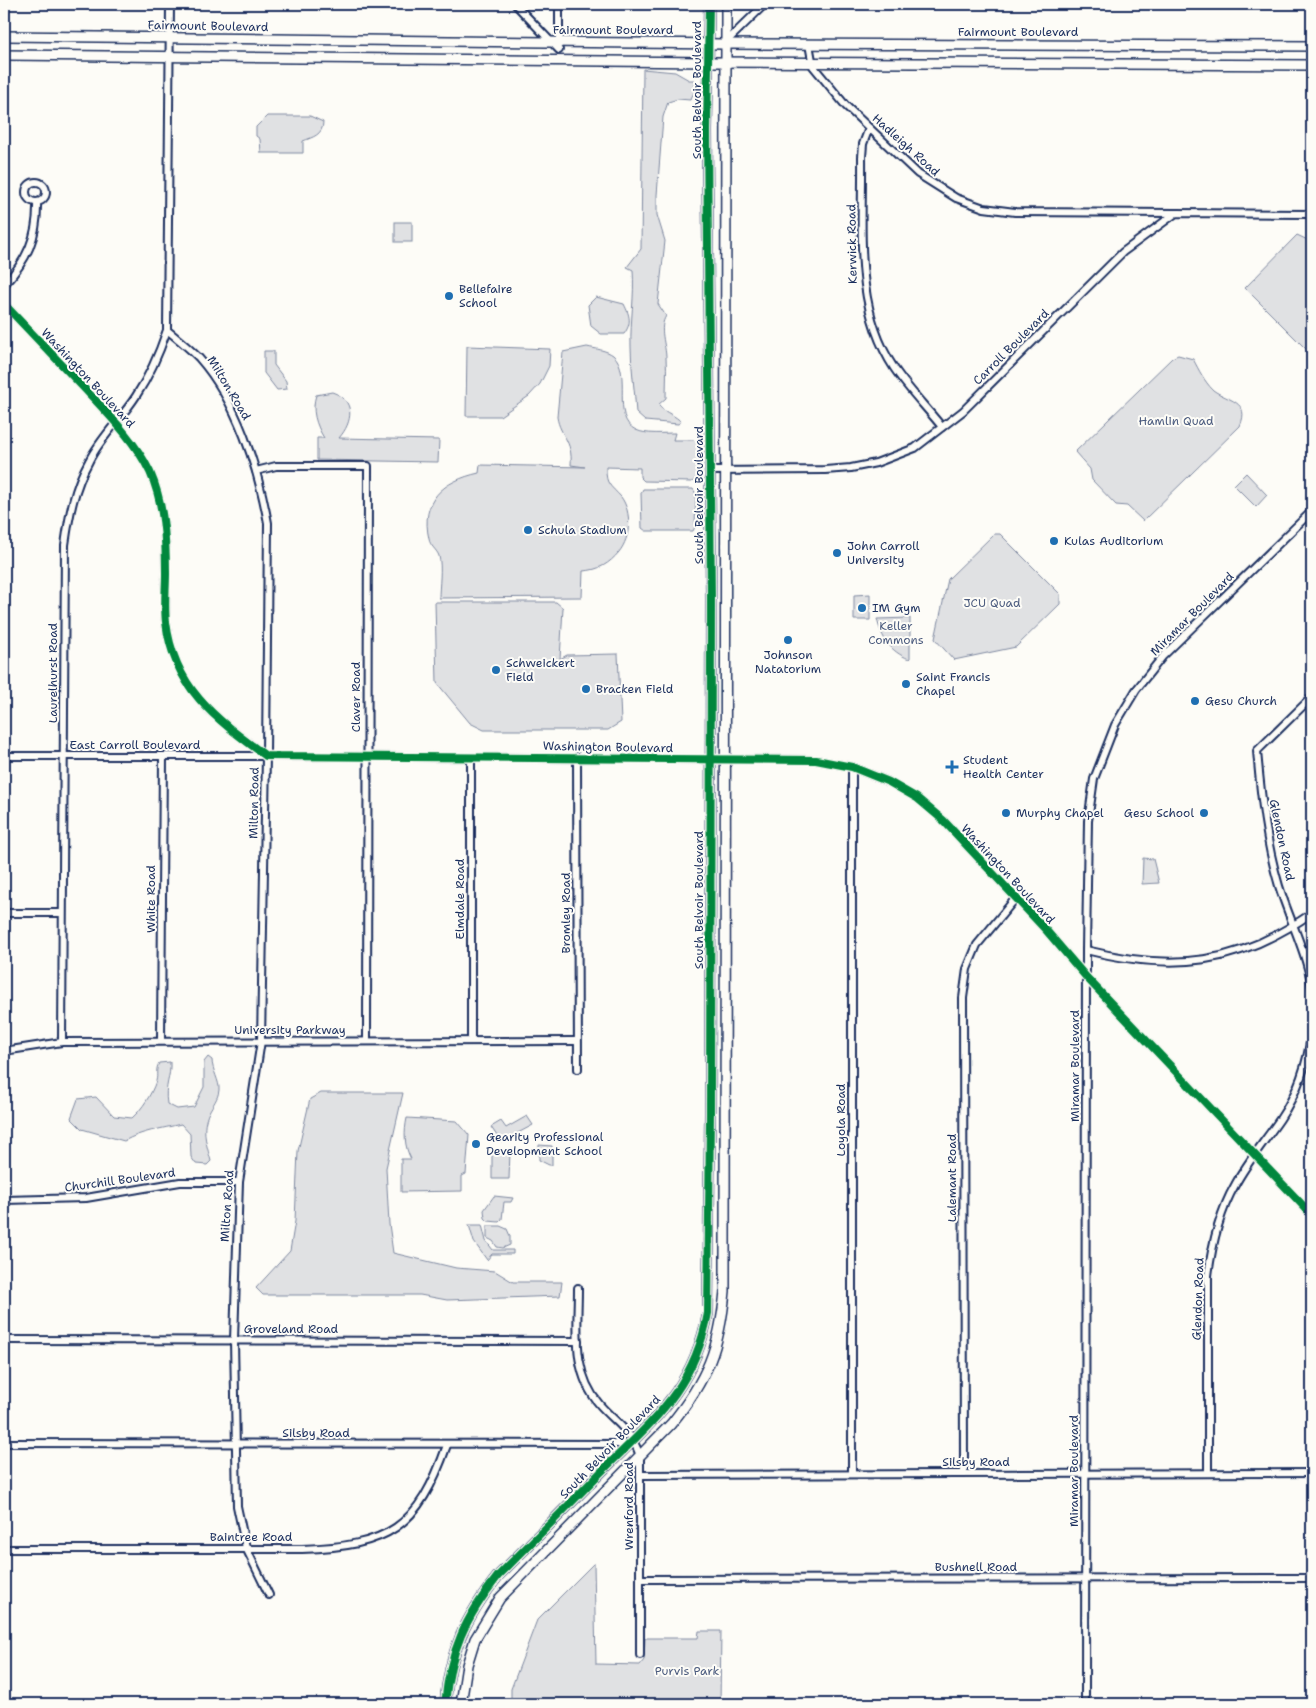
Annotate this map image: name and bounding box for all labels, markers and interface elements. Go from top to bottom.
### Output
street label: Fairmount Boulevard [148,17,269,35]
street label: South Belvoir Boulevard [689,20,705,159]
street label: Fairmount Boulevard [553,22,674,38]
street label: Fairmount Boulevard [958,24,1079,40]
street label: Hadleigh Road [869,110,944,180]
street label: Kerwick Road [843,204,861,284]
place label: Bellefaire School [459,281,513,311]
marker: Bellefaire School [443,290,455,302]
street label: Carroll Boulevard [970,305,1053,388]
street label: Washington Boulevard [38,325,139,431]
street label: Milton Road [204,353,255,423]
park label: Hamlin Quad [1138,413,1214,429]
street label: South Belvoir Boulevard [691,425,707,564]
place label: Schula Stadium [538,522,627,538]
marker: Schula Stadium [522,524,534,536]
place label: Kulas Auditorium [1064,533,1163,549]
marker: Kulas Auditorium [1048,535,1060,547]
place label: John Carroll University [847,538,920,568]
marker: John Carroll University [831,547,843,559]
street label: Miramar Boulevard [1147,568,1238,659]
park label: JCU Quad [963,595,1021,611]
place label: IM Gym [872,600,921,616]
marker: IM Gym [856,602,868,614]
park label: Keller Commons [868,618,924,648]
street label: Laurelhurst Road [45,622,61,723]
marker: Johnson Natatorium [782,634,794,646]
place label: Johnson Natatorium [755,647,821,677]
place label: Schweickert Field [506,655,575,685]
street label: Claver Road [348,661,364,732]
marker: Schweickert Field [490,664,502,676]
place label: Saint Francis Chapel [916,669,990,699]
marker: Saint Francis Chapel [900,678,912,690]
place label: Bracken Field [596,681,674,697]
marker: Bracken Field [580,683,592,695]
place label: Gesu Church [1205,693,1277,709]
marker: Gesu Church [1189,695,1201,707]
street label: East Carroll Boulevard [70,737,201,753]
street label: Washington Boulevard [543,738,674,756]
place label: Student Health Center [963,752,1044,782]
marker: Student Health Center [945,760,959,774]
street label: Milton Road [245,766,263,839]
street label: Glendon Road [1266,798,1299,883]
place label: Murphy Chapel [1016,805,1104,821]
place label: Gesu School [1124,805,1194,821]
marker: Murphy Chapel [1000,807,1012,819]
marker: Gesu School [1198,807,1210,819]
street label: Washington Boulevard [958,821,1059,927]
street label: South Belvoir Boulevard [691,830,707,969]
street label: Elmdale Road [452,858,468,939]
street label: White Road [143,865,159,933]
street label: Bromley Road [558,872,574,953]
street label: Miramar Boulevard [1067,1010,1083,1122]
street label: University Parkway [234,1022,346,1038]
street label: Loyola Road [833,1083,849,1156]
place label: Gearity Professional Development School [486,1129,604,1159]
street label: Lalemant Road [944,1133,960,1222]
marker: Gearity Professional Development School [470,1138,482,1150]
street label: Churchill Boulevard [64,1164,177,1196]
street label: Milton Road [217,1169,238,1242]
street label: Glendon Road [1189,1257,1207,1341]
street label: Groveland Road [244,1321,339,1337]
street label: South Belvoir Boulevard [556,1391,664,1502]
street label: Miramar Boulevard [1066,1415,1082,1527]
street label: Silsby Road [282,1425,350,1441]
street label: Silsby Road [942,1454,1010,1470]
street label: Wrenford Road [621,1461,637,1550]
street label: Baintree Road [210,1529,293,1545]
street label: Bushnell Road [935,1559,1018,1575]
park label: Purvis Park [655,1663,719,1679]

